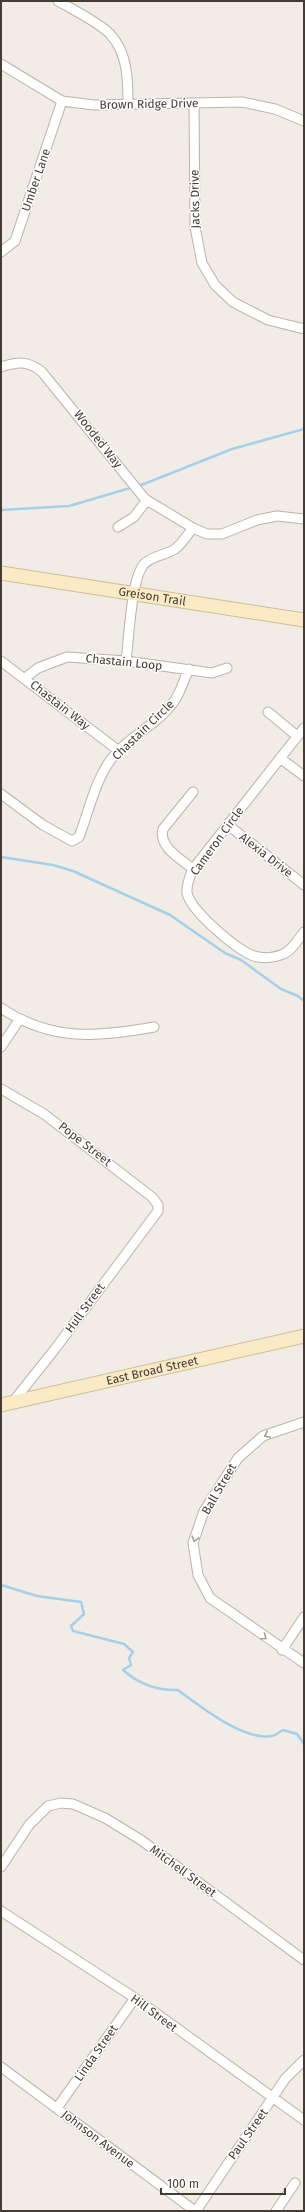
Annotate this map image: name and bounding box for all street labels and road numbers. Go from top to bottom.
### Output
street label: Brown Ridge Drive [99,96,199,112]
street label: Umber Lane [19,147,53,213]
street label: Jacks Drive [187,169,203,229]
street label: Wooded Way [71,407,125,471]
street label: Greison Trail [117,584,187,609]
street label: Chastain Loop [85,651,163,673]
street label: Chastain Way [27,677,93,733]
street label: Chastain Circle [109,697,177,763]
street label: Cameron Circle [187,804,247,878]
street label: Alexia Drive [237,830,295,880]
street label: Pope Street [56,1119,115,1169]
street label: Hull Street [62,1280,108,1336]
street label: East Broad Street [105,1353,200,1388]
street label: Ball Street [199,1460,240,1517]
street label: Mitchell Street [147,1842,220,1900]
street label: Hill Street [128,1991,181,2035]
street label: Linda Street [71,2021,121,2084]
street label: Paul Street [225,2105,271,2162]
street label: Johnson Avenue [59,2107,137,2171]

